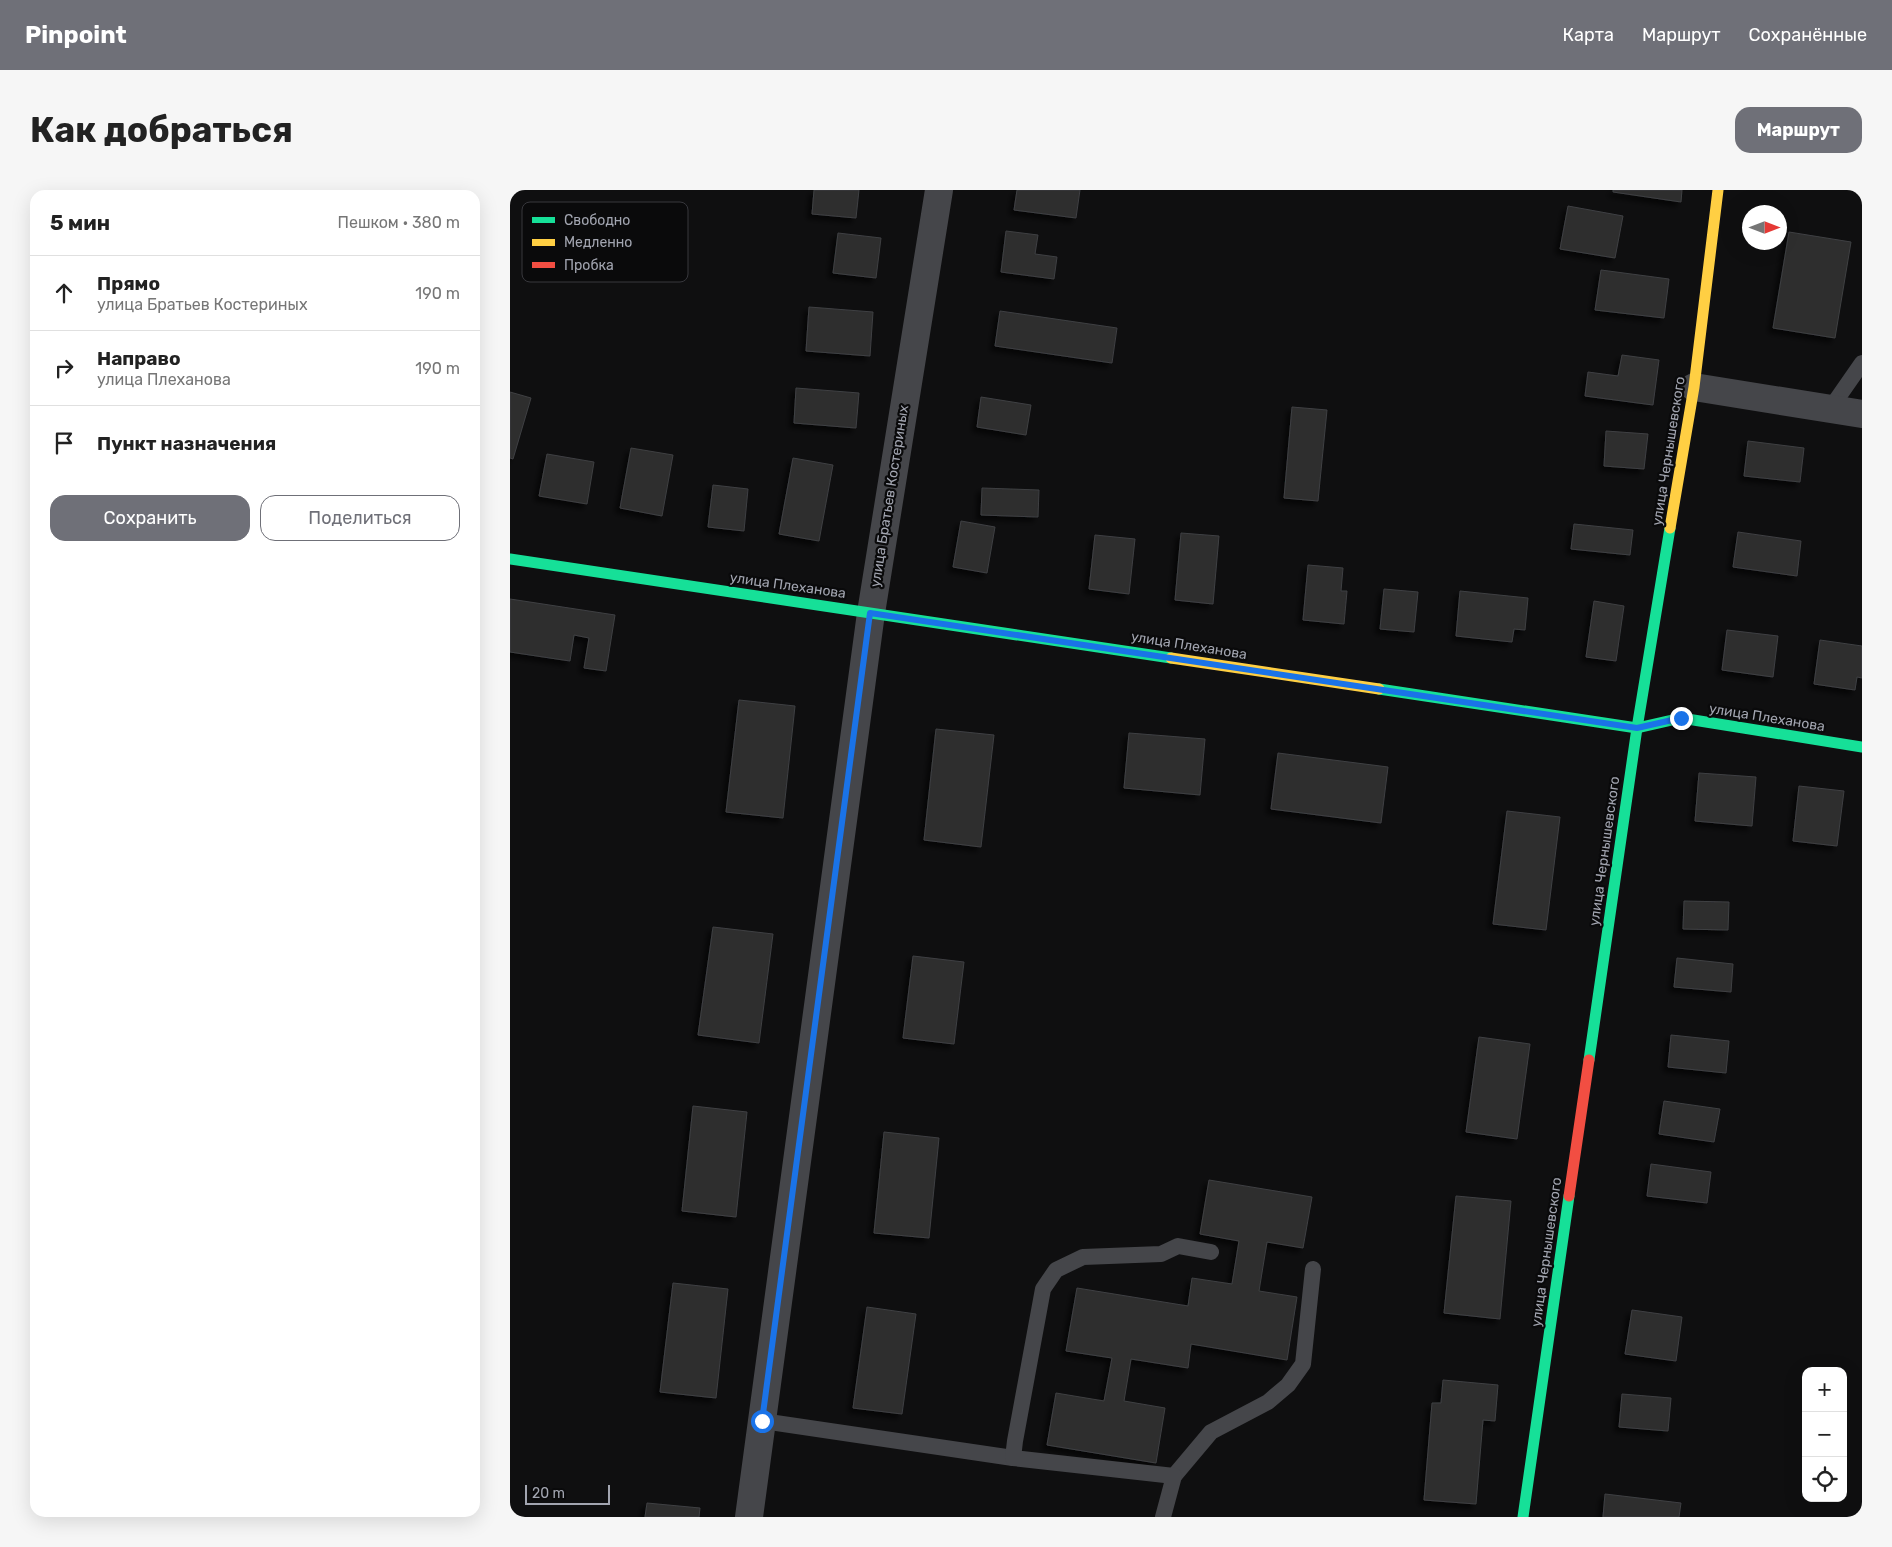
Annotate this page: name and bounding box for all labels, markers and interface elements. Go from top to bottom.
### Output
text: Pinpoint [25,21,127,49]
text: Карта [1563,24,1614,46]
text: Маршрут [1642,24,1721,46]
text: Сохранённые [1749,24,1867,46]
button: Маршрут [1735,107,1862,153]
text: Как добраться [30,109,293,151]
legend [522,202,688,282]
north arrow [1742,205,1787,250]
text: 5 мин [50,210,110,235]
text: Свободно [564,212,630,229]
text: Пешком · 380 m [338,213,460,232]
text: Медленно [564,234,632,251]
text: Пробка [564,257,614,274]
text: Прямо [97,272,160,295]
icon: ahead [50,279,78,307]
text: 190 m [415,284,460,303]
text: улица Братьев Костериных [97,295,308,314]
text: Направо [97,347,181,370]
icon: right [50,354,78,382]
text: 190 m [415,359,460,378]
text: улица Плеханова [97,370,231,389]
street label: улица Чернышевского [1648,375,1689,527]
street label: улица Братьев Костериных [867,403,912,588]
icon: arrive [50,429,78,457]
text: Пункт назначения [97,432,276,455]
button: Сохранить [50,495,250,541]
button: Поделиться [260,495,460,541]
street label: улица Плеханова [729,569,847,602]
street label: улица Плеханова [1130,628,1248,663]
street label: улица Плеханова [1708,700,1826,735]
route end [1670,707,1693,730]
street label: улица Чернышевского [1586,775,1623,927]
street label: улица Чернышевского [1528,1176,1565,1328]
map controls [1802,1367,1847,1502]
button: + [1802,1367,1847,1412]
route start [751,1410,774,1433]
button: − [1802,1412,1847,1457]
button: locate [1802,1457,1847,1502]
scale bar [525,1482,610,1505]
text: 20 m [532,1485,565,1502]

